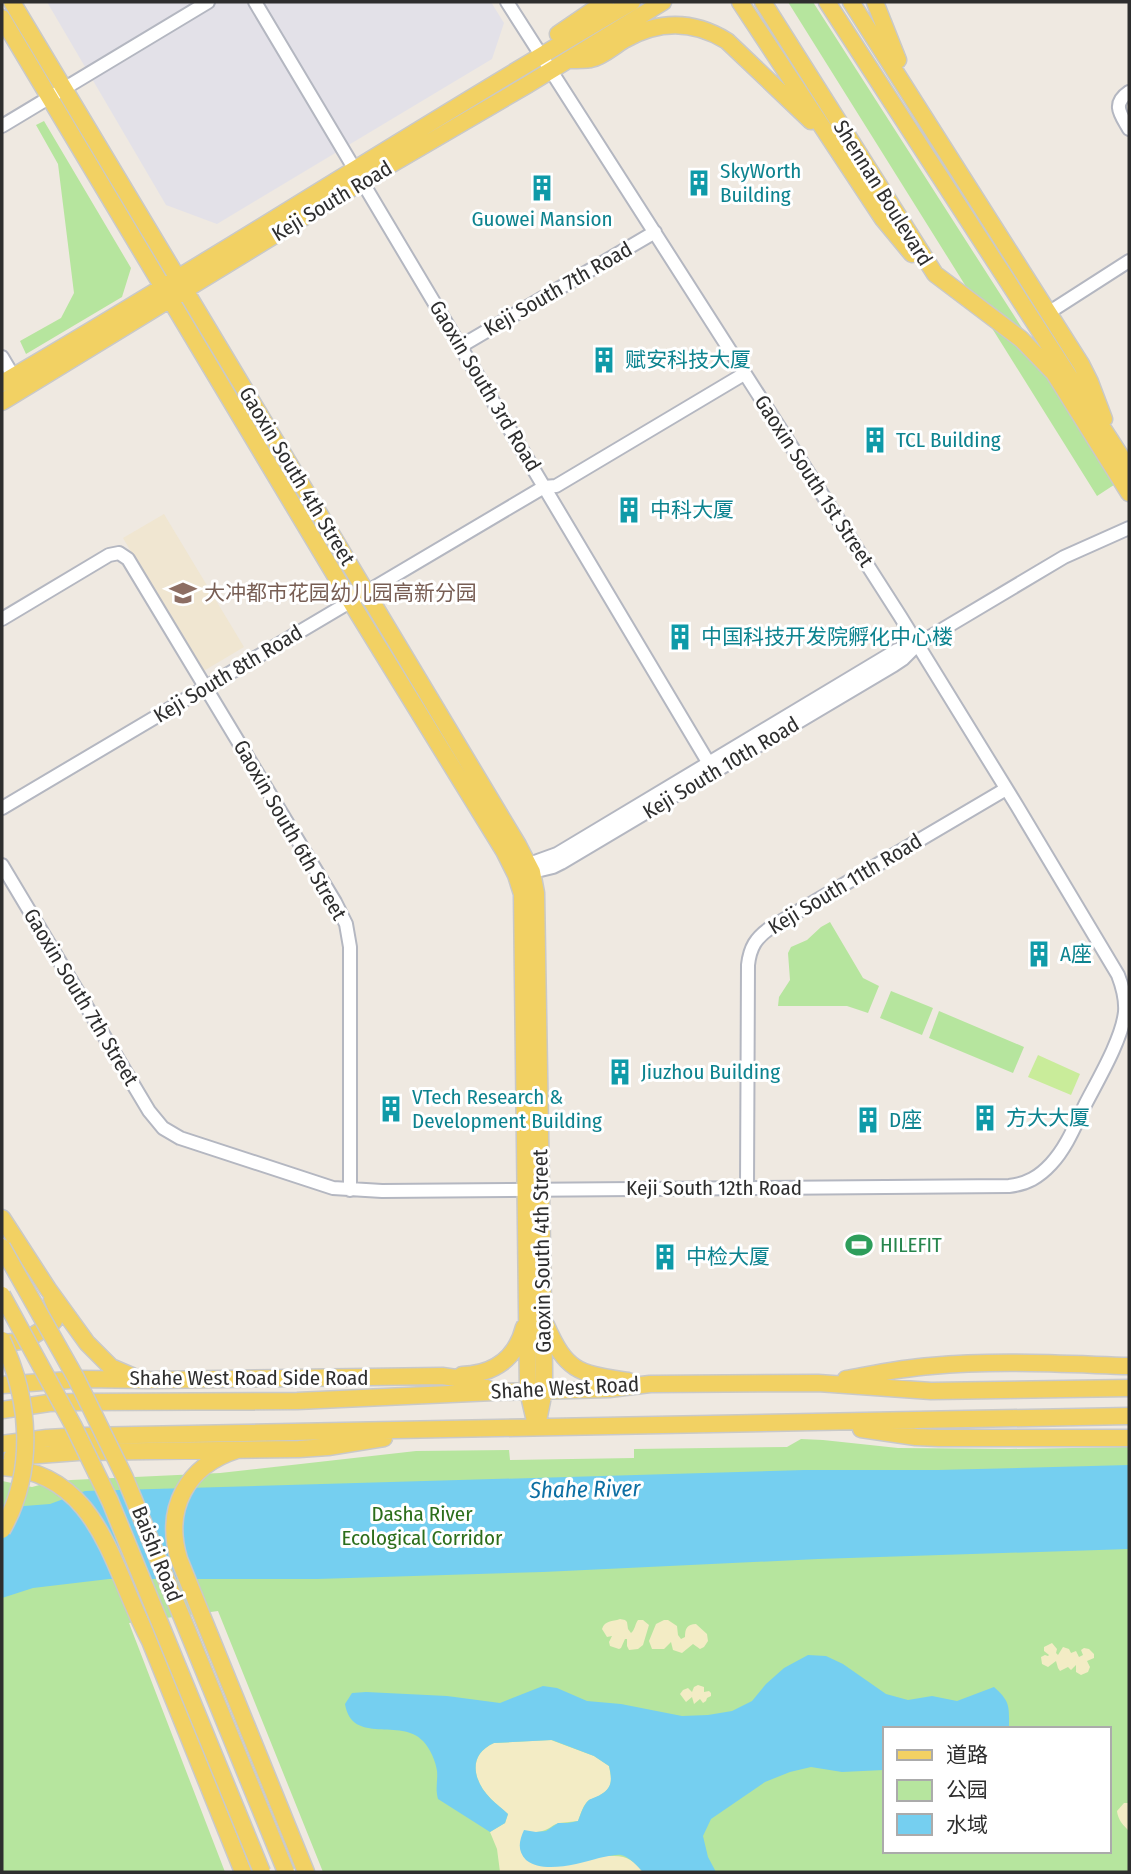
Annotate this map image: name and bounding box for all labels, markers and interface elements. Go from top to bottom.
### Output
street label: Shennan Boulevard [828,115,938,271]
street label: Keji South Road [267,155,397,247]
place label: SkyWorth Building [720,158,801,208]
building icon: SkyWorth Building [684,168,714,198]
building icon: Guowei Mansion [527,173,557,203]
place label: Guowei Mansion [471,206,613,232]
street label: Keji South 7th Road [479,236,637,342]
street label: Gaoxin South 3rd Road [424,296,546,476]
building icon: 赋安科技大厦 [589,345,619,375]
place label: 赋安科技大厦 [625,347,751,373]
street label: Gaoxin South 4th Street [233,382,361,570]
street label: Gaoxin South 1st Street [749,390,879,572]
building icon: TCL Building [860,425,890,455]
place label: TCL Building [896,427,1001,453]
building icon: 中科大厦 [614,495,644,525]
place label: 中科大厦 [650,497,734,523]
school or university icon: 大冲都市花园幼儿园高新分园 [168,578,198,608]
place label: 大冲都市花园幼儿园高新分园 [204,580,477,606]
street label: Keji South 8th Road [149,619,307,729]
building icon: 中国科技开发院孵化中心楼 [665,622,695,652]
place label: 中国科技开发院孵化中心楼 [701,624,953,650]
street label: Keji South 10th Road [638,711,804,825]
street label: Gaoxin South 6th Street [228,735,352,925]
street label: Keji South 11th Road [764,828,926,940]
street label: Gaoxin South 7th Street [18,904,144,1090]
building icon: A座 [1024,939,1054,969]
place label: A座 [1060,941,1092,967]
building icon: Jiuzhou Building [605,1057,635,1087]
place label: Jiuzhou Building [641,1059,780,1085]
place label: VTech Research & Development Building [412,1084,602,1134]
building icon: VTech Research & Development Building [376,1094,406,1124]
building icon: 方大大厦 [970,1103,1000,1133]
building icon: D座 [853,1105,883,1135]
place label: 方大大厦 [1006,1105,1090,1131]
place label: D座 [889,1107,922,1133]
street label: Gaoxin South 4th Street [527,1149,557,1353]
street label: Keji South 12th Road [626,1175,802,1201]
sports icon: HILEFIT [844,1230,874,1260]
place label: HILEFIT [880,1232,942,1258]
building icon: 中检大厦 [650,1242,680,1272]
place label: 中检大厦 [686,1244,770,1270]
street label: Shahe West Road Side Road [129,1365,369,1391]
street label: Shahe West Road [490,1371,640,1405]
water label: Shahe River [528,1474,642,1504]
park label: Dasha River Ecological Corridor [342,1501,503,1551]
street label: Baishi Road [126,1502,188,1606]
legend [883,1727,1110,1853]
text: 道路 [946,1742,988,1768]
text: 公园 [946,1777,988,1803]
text: 水域 [946,1812,988,1838]

